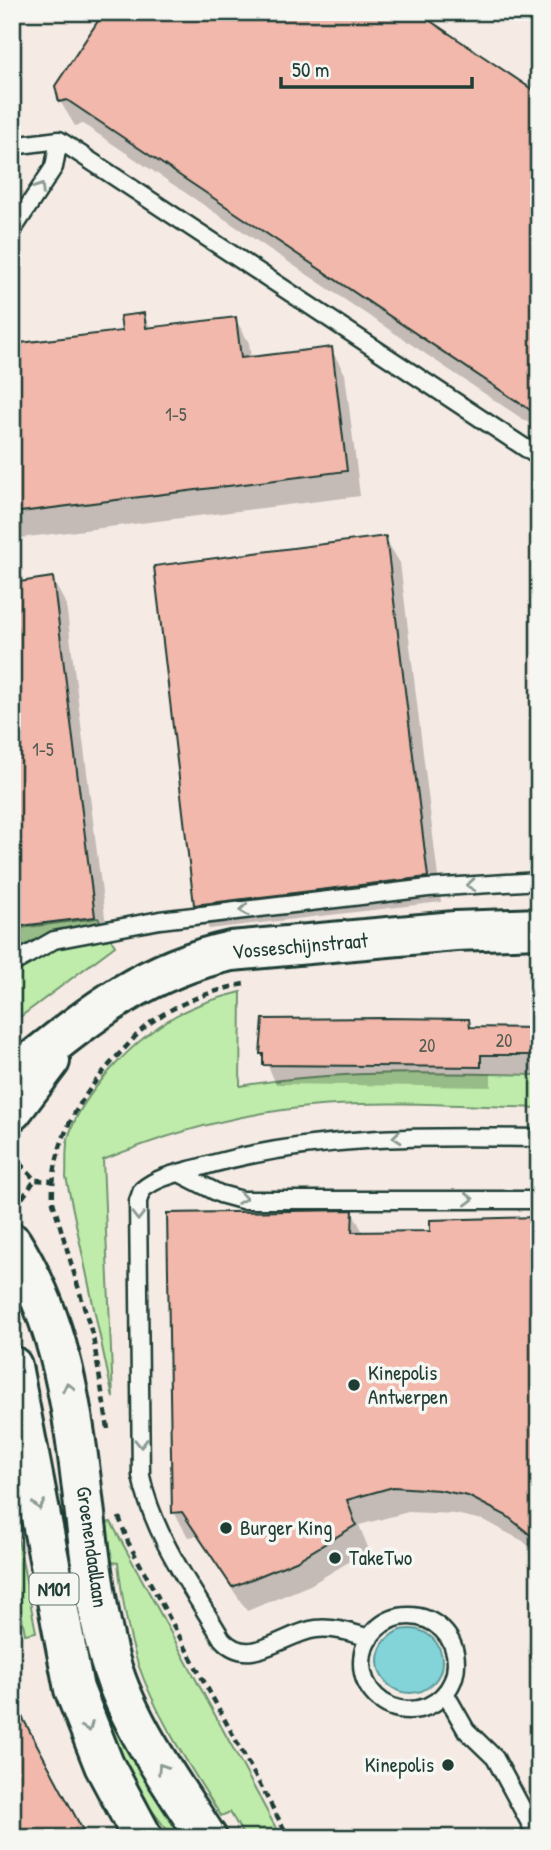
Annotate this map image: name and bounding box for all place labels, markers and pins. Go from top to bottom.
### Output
place label: Kinepolis Antwerpen [368,1358,448,1411]
marker: Kinepolis Antwerpen [346,1377,362,1393]
place label: Burger King [240,1513,332,1542]
marker: Burger King [218,1520,234,1536]
place label: TakeTwo [349,1543,412,1572]
marker: TakeTwo [327,1550,343,1566]
place label: Kinepolis [365,1750,434,1779]
marker: Kinepolis [440,1757,456,1773]

